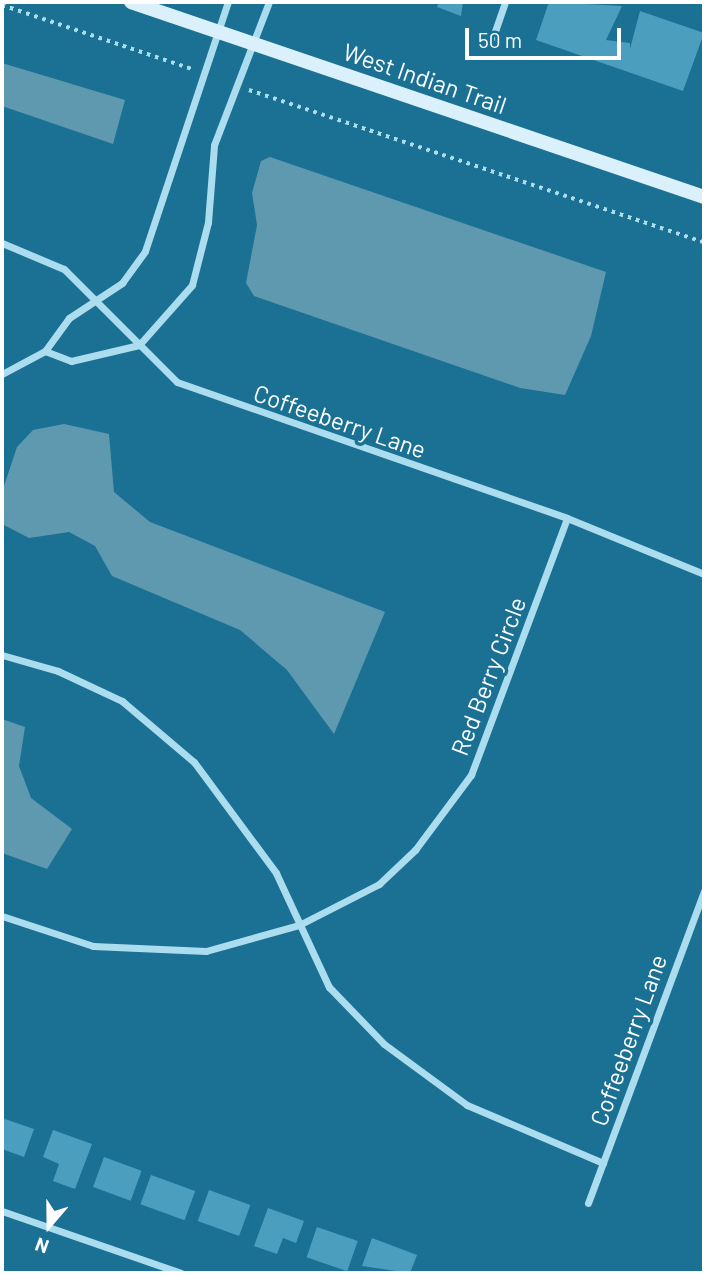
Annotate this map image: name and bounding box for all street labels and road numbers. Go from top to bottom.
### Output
street label: West Indian Trail [340,37,510,119]
street label: Coffeeberry Lane [250,378,430,464]
street label: Red Berry Circle [445,593,531,759]
street label: Coffeeberry Lane [584,950,672,1130]

